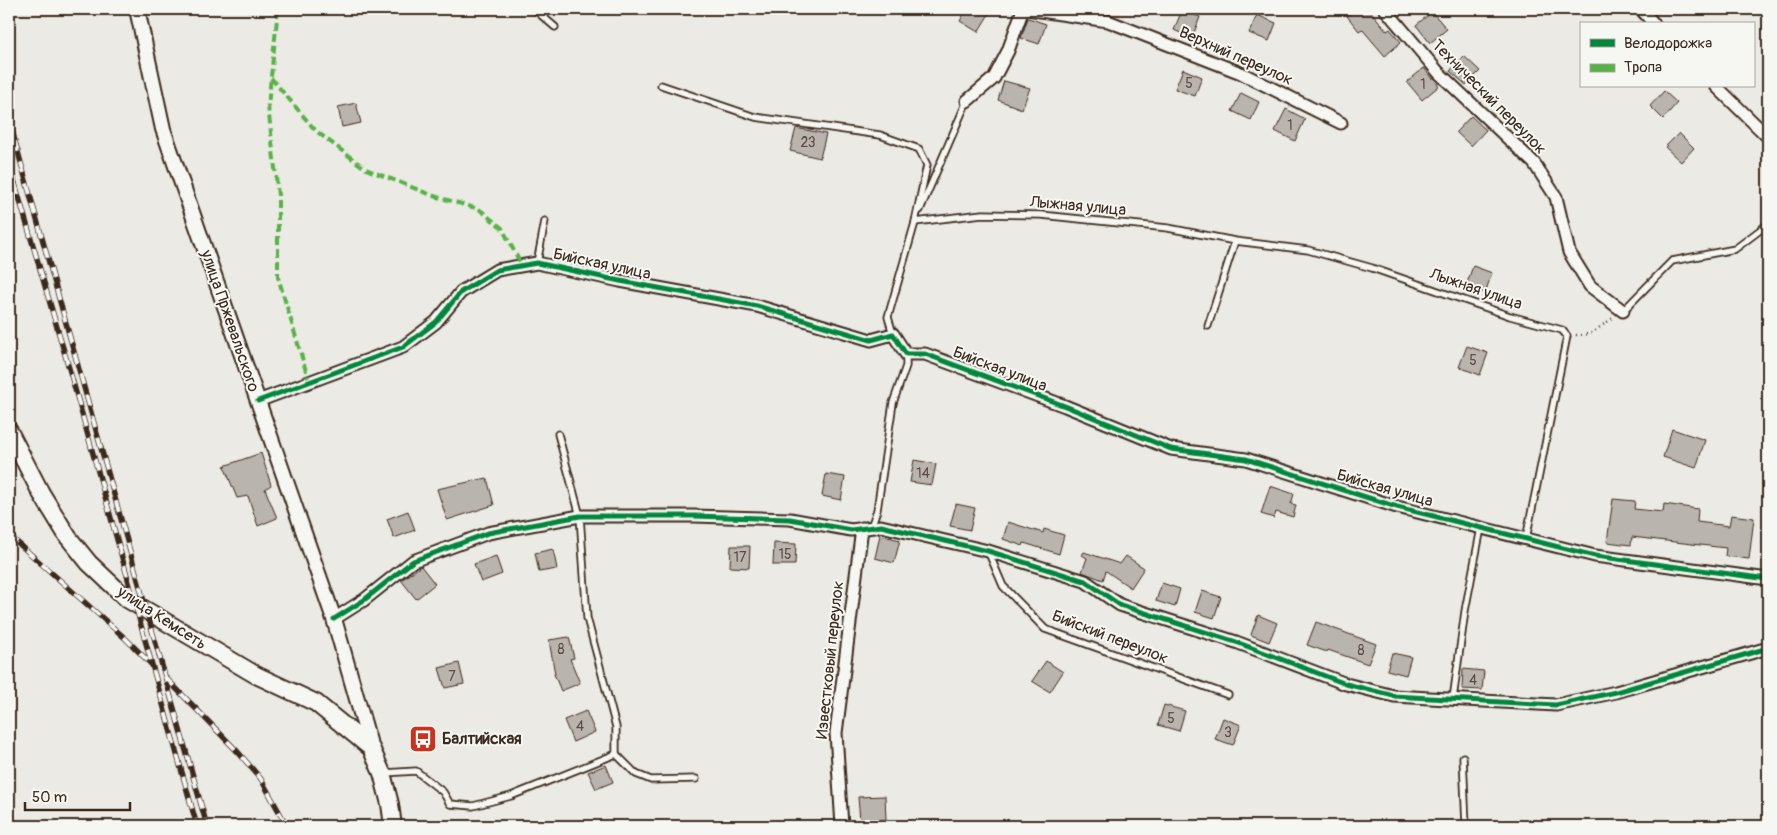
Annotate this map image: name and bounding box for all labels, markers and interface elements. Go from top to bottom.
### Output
street label: Верхний переулок [1176,22,1296,90]
legend [1580,22,1754,88]
text: Велодорожка [1624,34,1712,53]
street label: Технический переулок [1427,35,1551,159]
text: Тропа [1624,58,1662,77]
house number: 5 [1185,75,1193,92]
house number: 1 [1420,76,1426,93]
house number: 1 [1287,117,1293,134]
house number: 23 [800,134,816,151]
street label: Лыжная улица [1028,192,1127,220]
street label: Бийская улица [551,244,653,284]
street label: улица Пржевальского [196,246,264,395]
street label: Лыжная улица [1426,264,1525,314]
street label: Бийская улица [950,342,1050,396]
house number: 5 [1469,352,1477,369]
house number: 14 [916,465,930,482]
street label: Бийская улица [1335,465,1435,511]
house number: 15 [778,546,792,563]
house number: 17 [734,549,747,566]
street label: Известковый переулок [812,580,848,740]
street label: улица Кемсеть [113,581,210,654]
street label: Бийский переулок [1049,606,1171,668]
house number: 8 [557,641,565,658]
house number: 8 [1357,642,1365,659]
house number: 7 [448,668,456,685]
house number: 4 [1469,672,1477,689]
house number: 5 [1167,710,1175,727]
house number: 4 [576,718,584,735]
bus stop icon: Балтийская [408,724,438,754]
house number: 3 [1224,724,1232,741]
place label: Балтийская [442,729,522,749]
scale bar [25,780,130,812]
text: 50 m [32,788,67,807]

